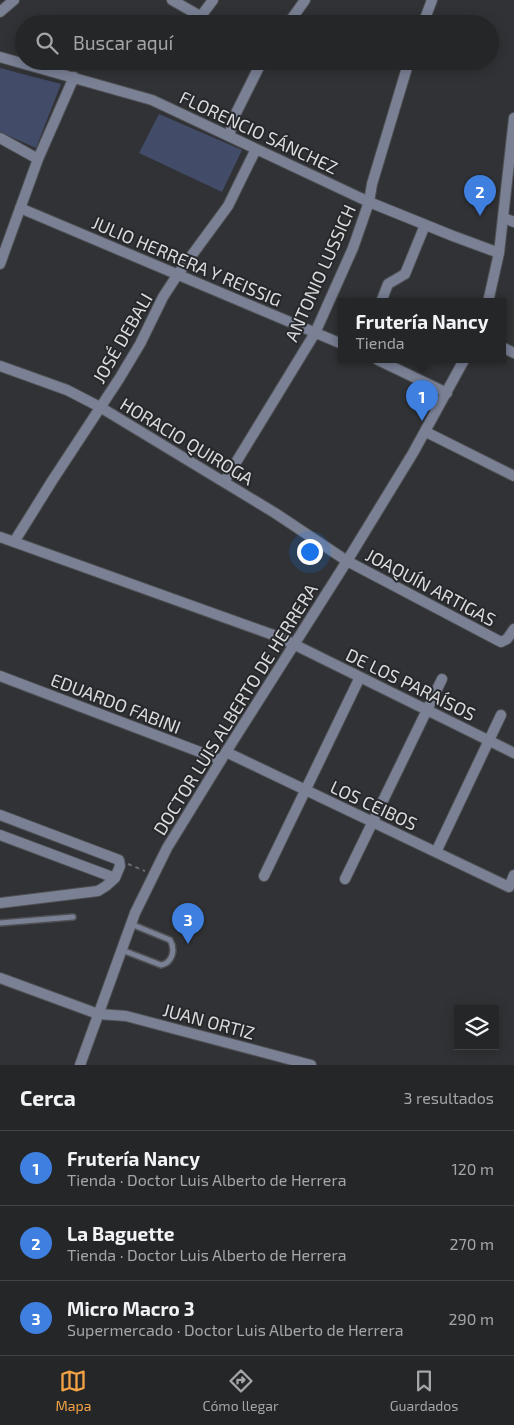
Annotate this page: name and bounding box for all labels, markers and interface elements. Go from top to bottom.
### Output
search box [15,15,499,70]
icon: search [33,29,61,57]
text: Buscar aquí [73,31,173,54]
street label: FLORENCIO SÁNCHEZ [176,86,342,178]
pin: 2 [464,175,496,216]
street label: ANTONIO LUSSICH [280,201,360,345]
street label: JULIO HERRERA Y REISSIG [89,211,285,311]
street label: JOSÉ DEBALI [87,289,157,387]
popup [338,298,506,363]
text: Frutería Nancy [356,310,488,333]
text: Tienda [356,333,405,352]
pin: 1 [406,380,438,421]
street label: HORACIO QUIROGA [116,393,258,490]
your location [297,539,323,565]
street label: JOAQUÍN ARTIGAS [362,543,500,631]
street label: DOCTOR LUIS ALBERTO DE HERRERA [148,578,322,839]
street label: DE LOS PARAÍSOS [343,643,479,725]
street label: EDUARDO FABINI [48,668,184,738]
street label: LOS CEIBOS [327,775,421,835]
pin: 3 [172,903,204,944]
street label: JUAN ORTIZ [161,998,257,1044]
map controls [454,1005,499,1050]
button: layers [454,1005,499,1050]
text: Cerca [20,1085,76,1110]
text: 3 resultados [404,1088,494,1107]
text: Frutería Nancy [67,1147,200,1170]
text: 1 [33,1159,39,1178]
text: 120 m [451,1159,494,1178]
text: Tienda · Doctor Luis Alberto de Herrera [67,1170,347,1189]
text: La Baguette [67,1222,174,1245]
text: 2 [31,1234,41,1253]
text: 270 m [450,1234,494,1253]
text: Tienda · Doctor Luis Alberto de Herrera [67,1245,347,1264]
text: Micro Macro 3 [67,1297,195,1320]
text: 3 [31,1309,41,1328]
text: 290 m [449,1309,494,1328]
text: Supermercado · Doctor Luis Alberto de Herrera [67,1320,404,1339]
tab: Mapa [56,1367,91,1414]
tab: Cómo llegar [202,1367,279,1414]
tab: Guardados [390,1367,458,1414]

